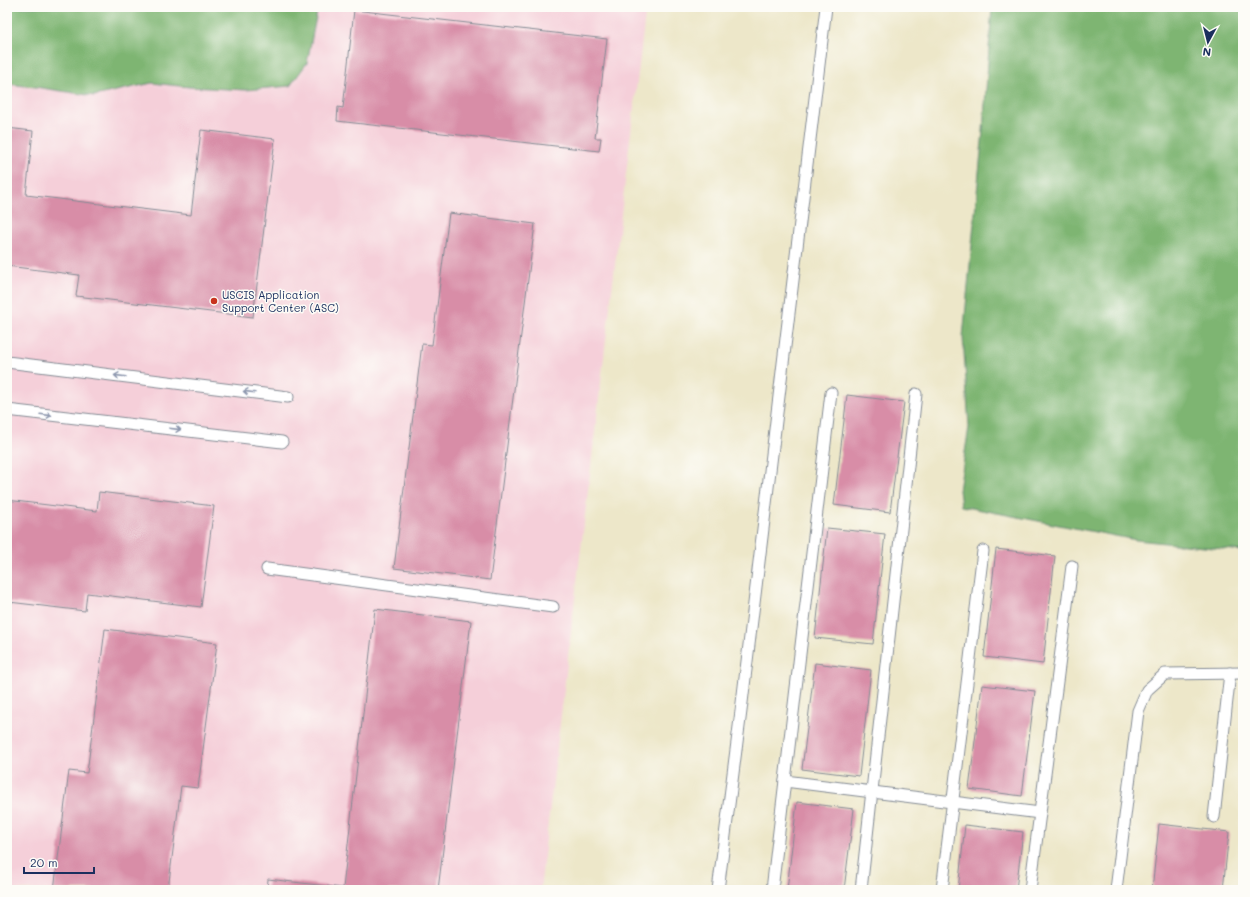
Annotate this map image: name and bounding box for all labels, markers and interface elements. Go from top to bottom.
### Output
north arrow [1188,22,1228,62]
text: N [1202,44,1212,60]
place label: USCIS Application Support Center (ASC) [222,287,339,315]
marker: USCIS Application Support Center (ASC) [209,296,219,306]
one-way arrow [114,372,127,380]
one-way arrow [243,389,256,396]
one-way arrow [39,411,52,418]
one-way arrow [168,426,181,433]
scale bar [24,849,94,875]
text: 20 m [30,854,58,870]

